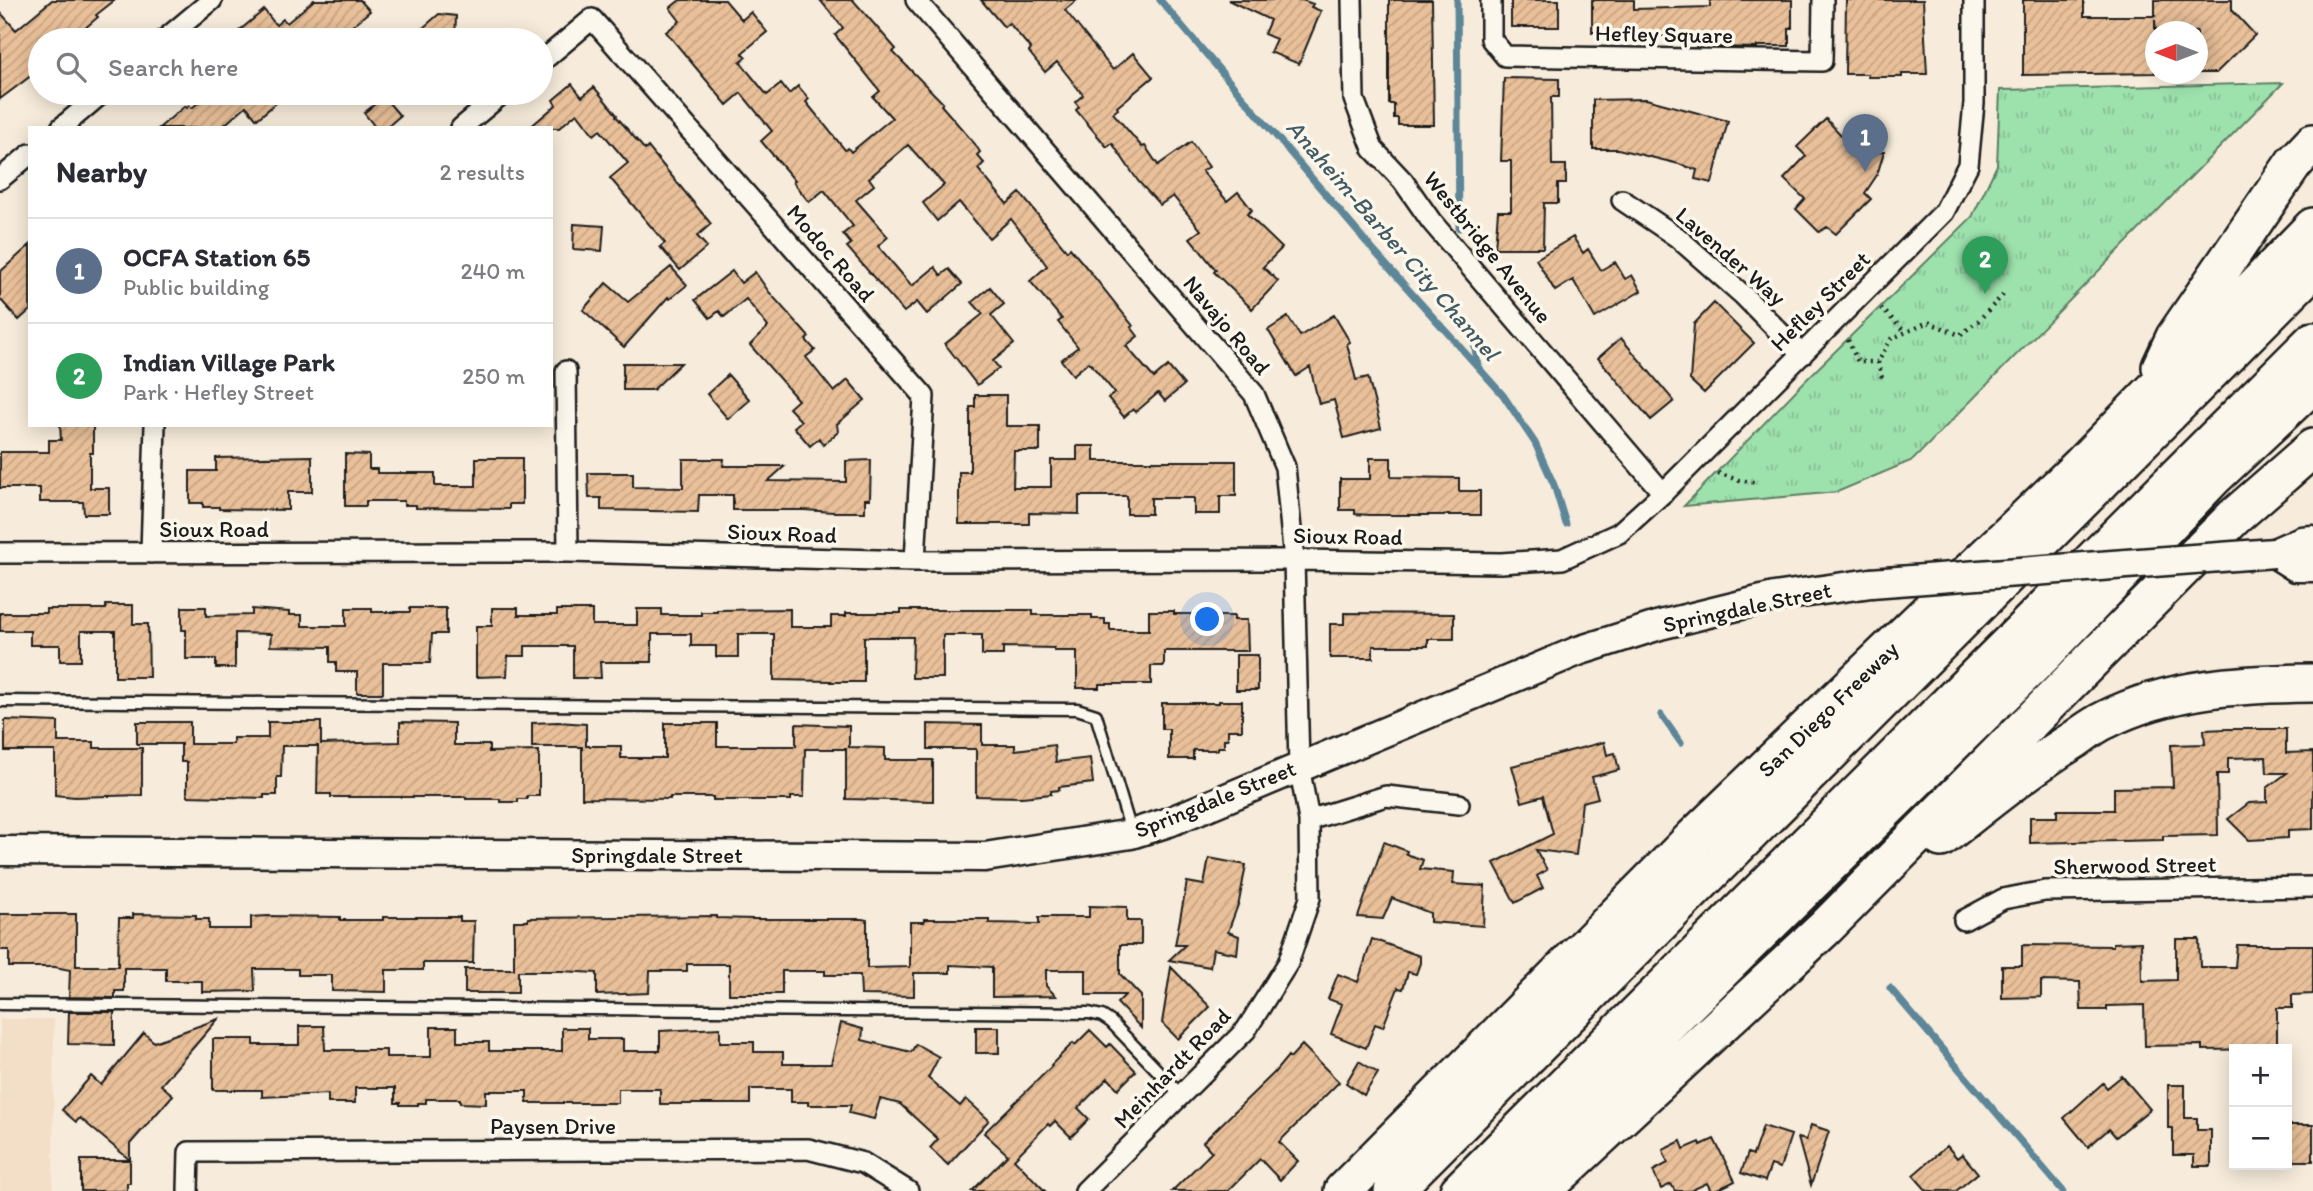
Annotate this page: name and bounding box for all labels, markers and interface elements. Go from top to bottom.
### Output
street label: Hefley Square [1595,19,1733,49]
north arrow [2145,21,2208,84]
search box [28,28,553,105]
icon: search [52,48,90,86]
text: Search here [108,51,238,83]
water label: Anaheim-Barber City Channel [1281,113,1507,368]
pin: 1 [1842,114,1888,172]
text: Nearby [56,153,147,190]
text: 2 results [439,158,525,186]
street label: Westbridge Avenue [1418,165,1558,329]
street label: Modoc Road [781,198,881,308]
street label: Lavender Way [1670,201,1792,312]
pin: 2 [1962,236,2008,294]
text: OCFA Station 65 [123,241,310,273]
street label: Hefley Street [1764,245,1876,357]
text: 1 [74,257,84,285]
text: 240 m [460,257,525,285]
street label: Navajo Road [1177,270,1277,381]
text: Public building [123,273,269,301]
text: Indian Village Park [123,346,335,378]
text: 2 [73,362,85,390]
text: 250 m [462,362,525,390]
text: Park · Hefley Street [123,378,314,406]
street label: Sioux Road [159,515,269,543]
street label: Sioux Road [727,517,837,549]
street label: Sioux Road [1293,521,1403,551]
street label: Springdale Street [1660,575,1834,639]
your location [1190,602,1224,636]
street label: San Diego Freeway [1752,635,1904,783]
street label: Springdale Street [1130,754,1300,844]
street label: Springdale Street [571,841,743,869]
street label: Sherwood Street [2053,850,2217,880]
street label: Meinhardt Road [1108,1002,1237,1134]
map controls [2229,1044,2292,1170]
button: + [2229,1044,2292,1107]
button: − [2229,1107,2292,1170]
street label: Paysen Drive [490,1112,616,1140]

